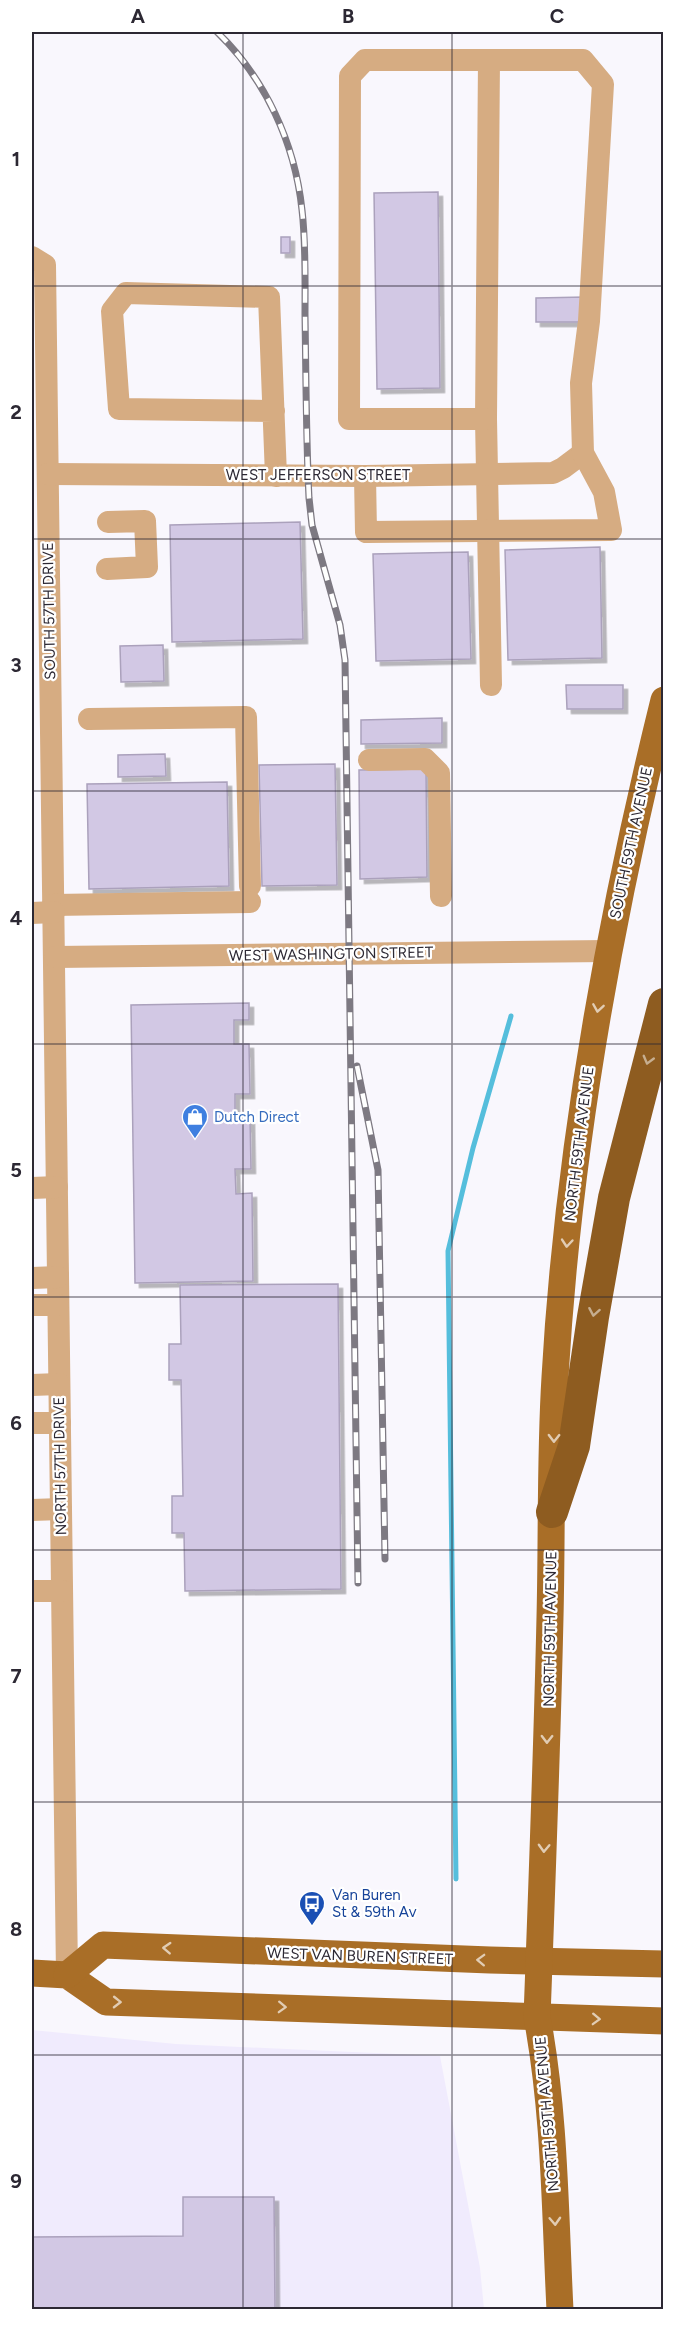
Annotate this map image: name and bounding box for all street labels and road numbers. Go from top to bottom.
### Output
street label: WEST JEFFERSON STREET [226,466,411,484]
street label: SOUTH 57TH DRIVE [39,542,59,680]
street label: SOUTH 59TH AVENUE [606,765,656,921]
street label: WEST WASHINGTON STREET [229,943,434,965]
street label: NORTH 59TH AVENUE [561,1065,597,1223]
street label: NORTH 57TH DRIVE [50,1396,70,1536]
street label: NORTH 59TH AVENUE [540,1551,560,1707]
street label: WEST VAN BUREN STREET [267,1944,454,1968]
street label: NORTH 59TH AVENUE [531,2035,563,2193]

